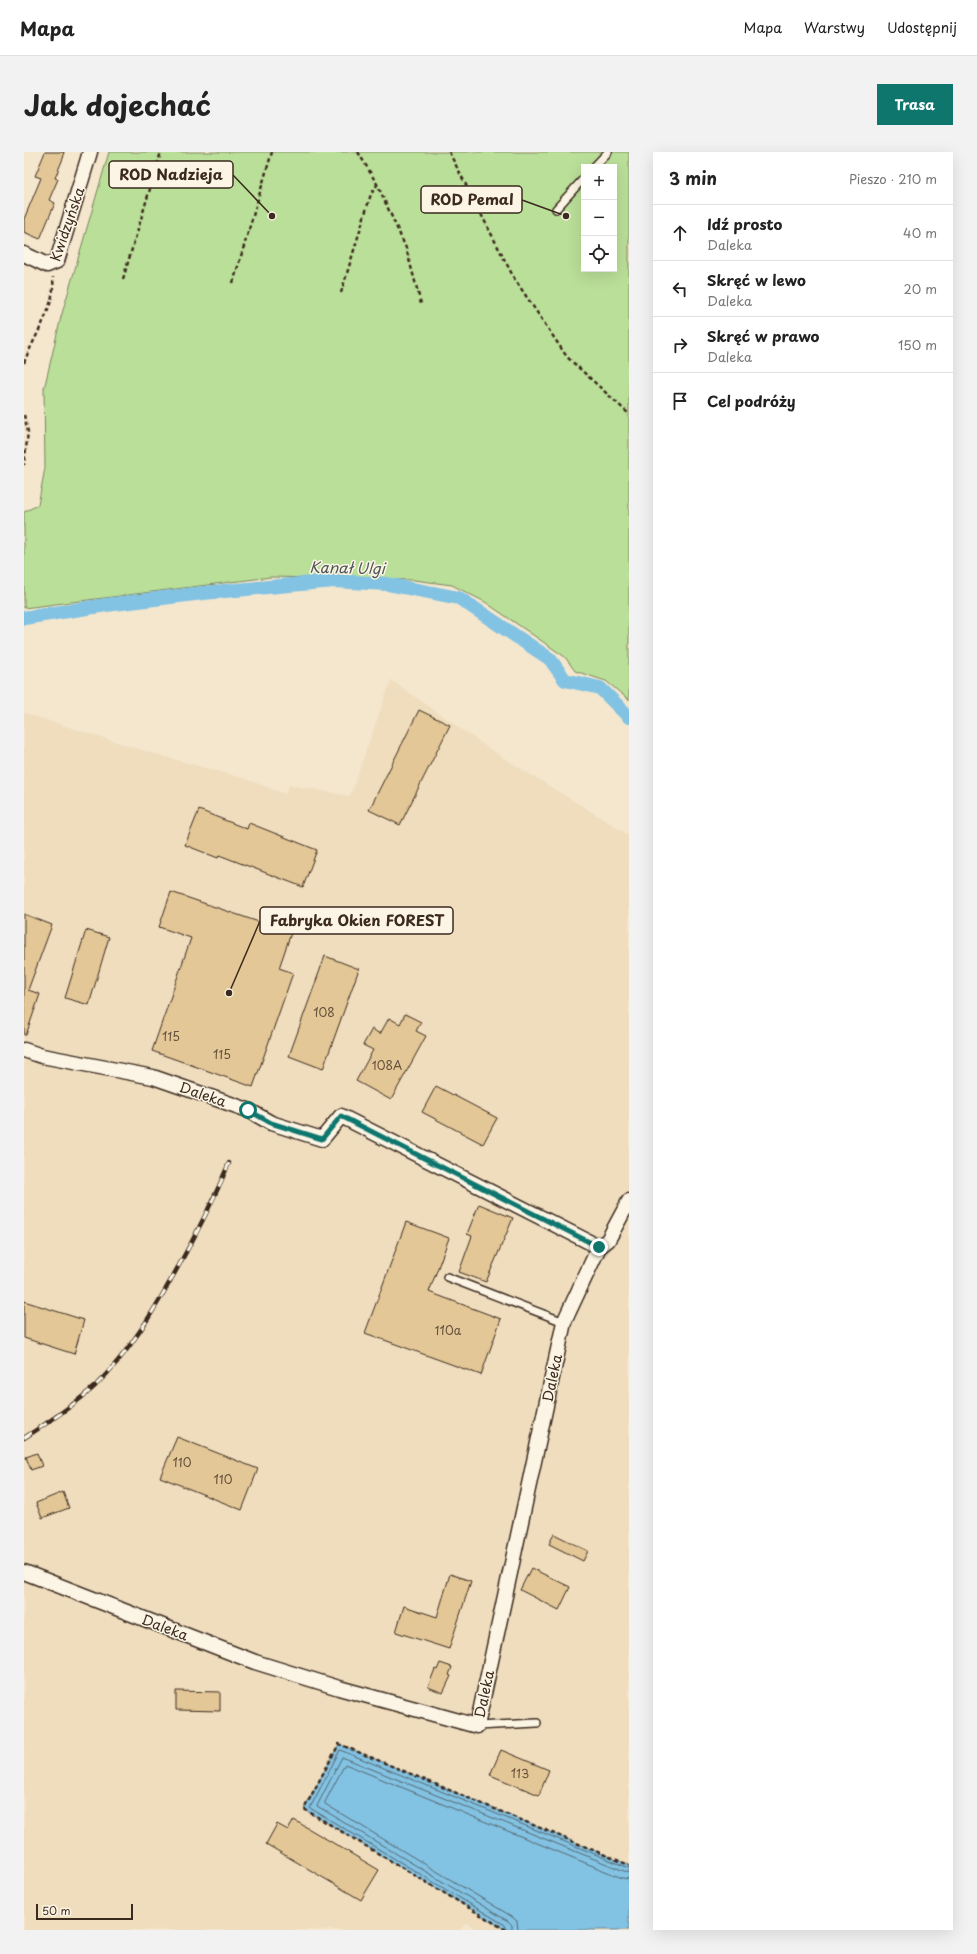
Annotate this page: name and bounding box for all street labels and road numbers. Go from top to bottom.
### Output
street label: Kwidzyńska [44,184,90,264]
street label: Daleka [177,1076,230,1112]
street label: Daleka [537,1352,567,1404]
street label: Daleka [139,1609,192,1646]
street label: Daleka [469,1668,499,1720]

